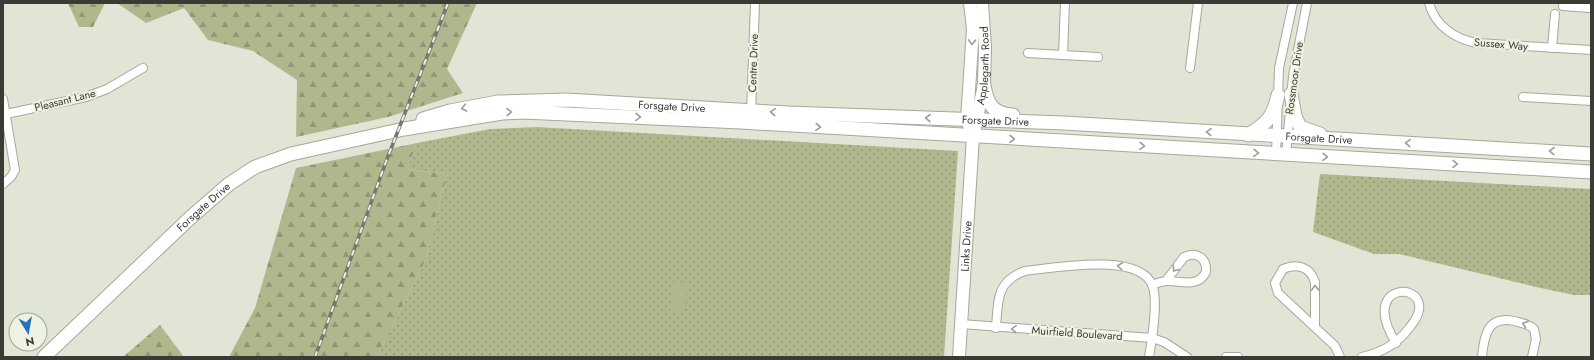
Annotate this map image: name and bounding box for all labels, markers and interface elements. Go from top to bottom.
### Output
street label: Applegarth Road [972,26,993,106]
street label: Centre Drive [744,33,762,93]
street label: Sussex Way [1473,34,1529,54]
one-way arrow [968,39,977,45]
street label: Rossmoor Drive [1281,40,1307,115]
street label: Pleasant Lane [33,85,98,115]
street label: Forsgate Drive [638,96,706,116]
one-way arrow [461,103,467,111]
one-way arrow [506,108,512,117]
one-way arrow [770,108,776,117]
street label: Forsgate Drive [962,111,1030,130]
one-way arrow [635,113,641,121]
one-way arrow [925,114,931,122]
one-way arrow [815,123,821,131]
one-way arrow [1206,128,1212,137]
street label: Forsgate Drive [1285,128,1353,148]
one-way arrow [1009,134,1015,143]
one-way arrow [1405,139,1411,148]
one-way arrow [1139,142,1145,150]
one-way arrow [1549,147,1555,156]
one-way arrow [1253,148,1259,157]
one-way arrow [1322,152,1328,161]
one-way arrow [1452,160,1458,169]
street label: Forsgate Drive [173,178,234,235]
street label: Links Drive [956,220,976,272]
one-way arrow [1117,262,1123,271]
one-way arrow [1172,265,1179,272]
one-way arrow [1311,285,1319,291]
north arrow [8,312,48,352]
one-way arrow [1522,321,1529,329]
street label: Muirfield Boulevard [1031,322,1123,344]
one-way arrow [1011,324,1017,333]
text: N [24,333,36,351]

